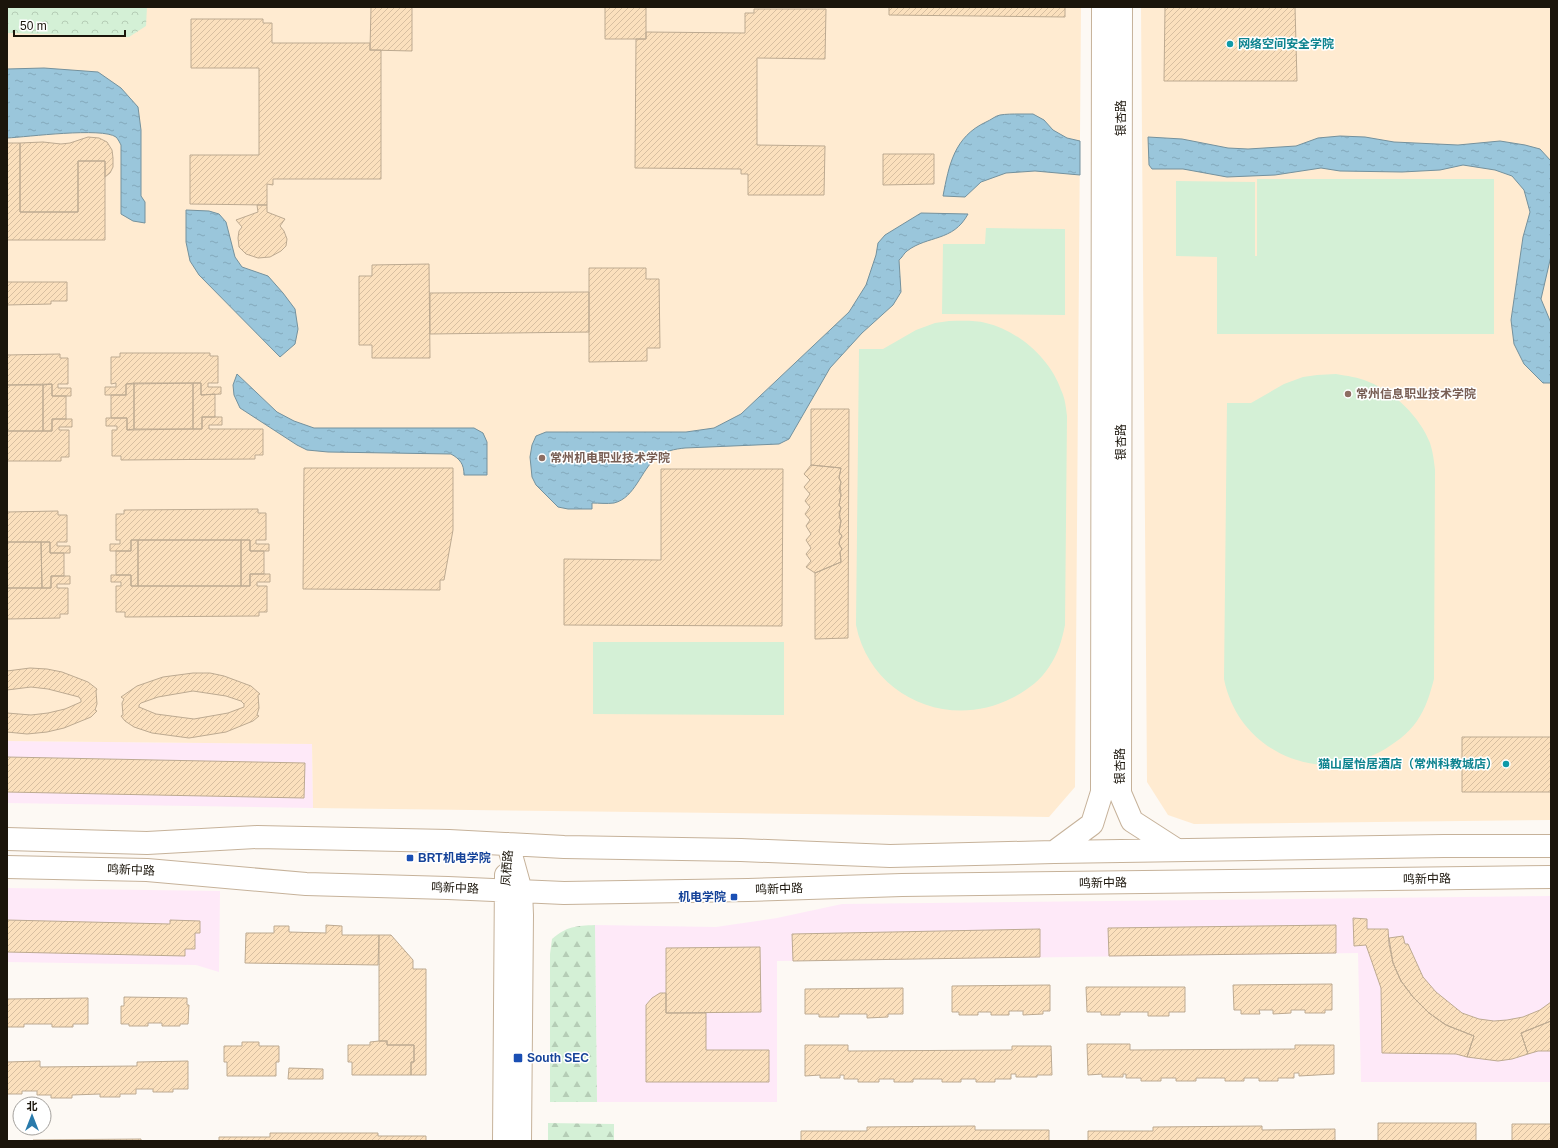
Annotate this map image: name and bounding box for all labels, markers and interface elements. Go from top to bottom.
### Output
scale bar [14,12,125,38]
text: 50 m [20,19,47,33]
place label: 网络空间安全学院 [1238,37,1334,51]
marker: 网络空间安全学院 [1225,39,1235,49]
street label: 银杏路 [1114,100,1128,136]
place label: 常州信息职业技术学院 [1356,387,1476,401]
marker: 常州信息职业技术学院 [1343,389,1353,399]
street label: 银杏路 [1114,424,1128,460]
place label: 常州机电职业技术学院 [550,451,670,465]
marker: 常州机电职业技术学院 [537,453,547,463]
street label: 银杏路 [1113,748,1127,784]
place label: 猫山屋怡居酒店（常州科教城店） [1318,757,1498,771]
marker: 猫山屋怡居酒店（常州科教城店） [1501,759,1511,769]
street label: 凤栖路 [499,850,515,886]
place label: BRT机电学院 [418,851,491,865]
marker: BRT机电学院 [405,853,415,863]
street label: 鸣新中路 [107,862,155,878]
street label: 鸣新中路 [1403,872,1451,886]
street label: 鸣新中路 [1079,876,1127,890]
street label: 鸣新中路 [431,880,479,896]
street label: 鸣新中路 [755,881,803,897]
place label: 机电学院 [678,890,726,904]
marker: 机电学院 [729,892,739,902]
place label: South SEC [527,1051,589,1065]
marker: South SEC [512,1052,524,1064]
north arrow [12,1096,52,1136]
text: 北 [27,1100,38,1112]

